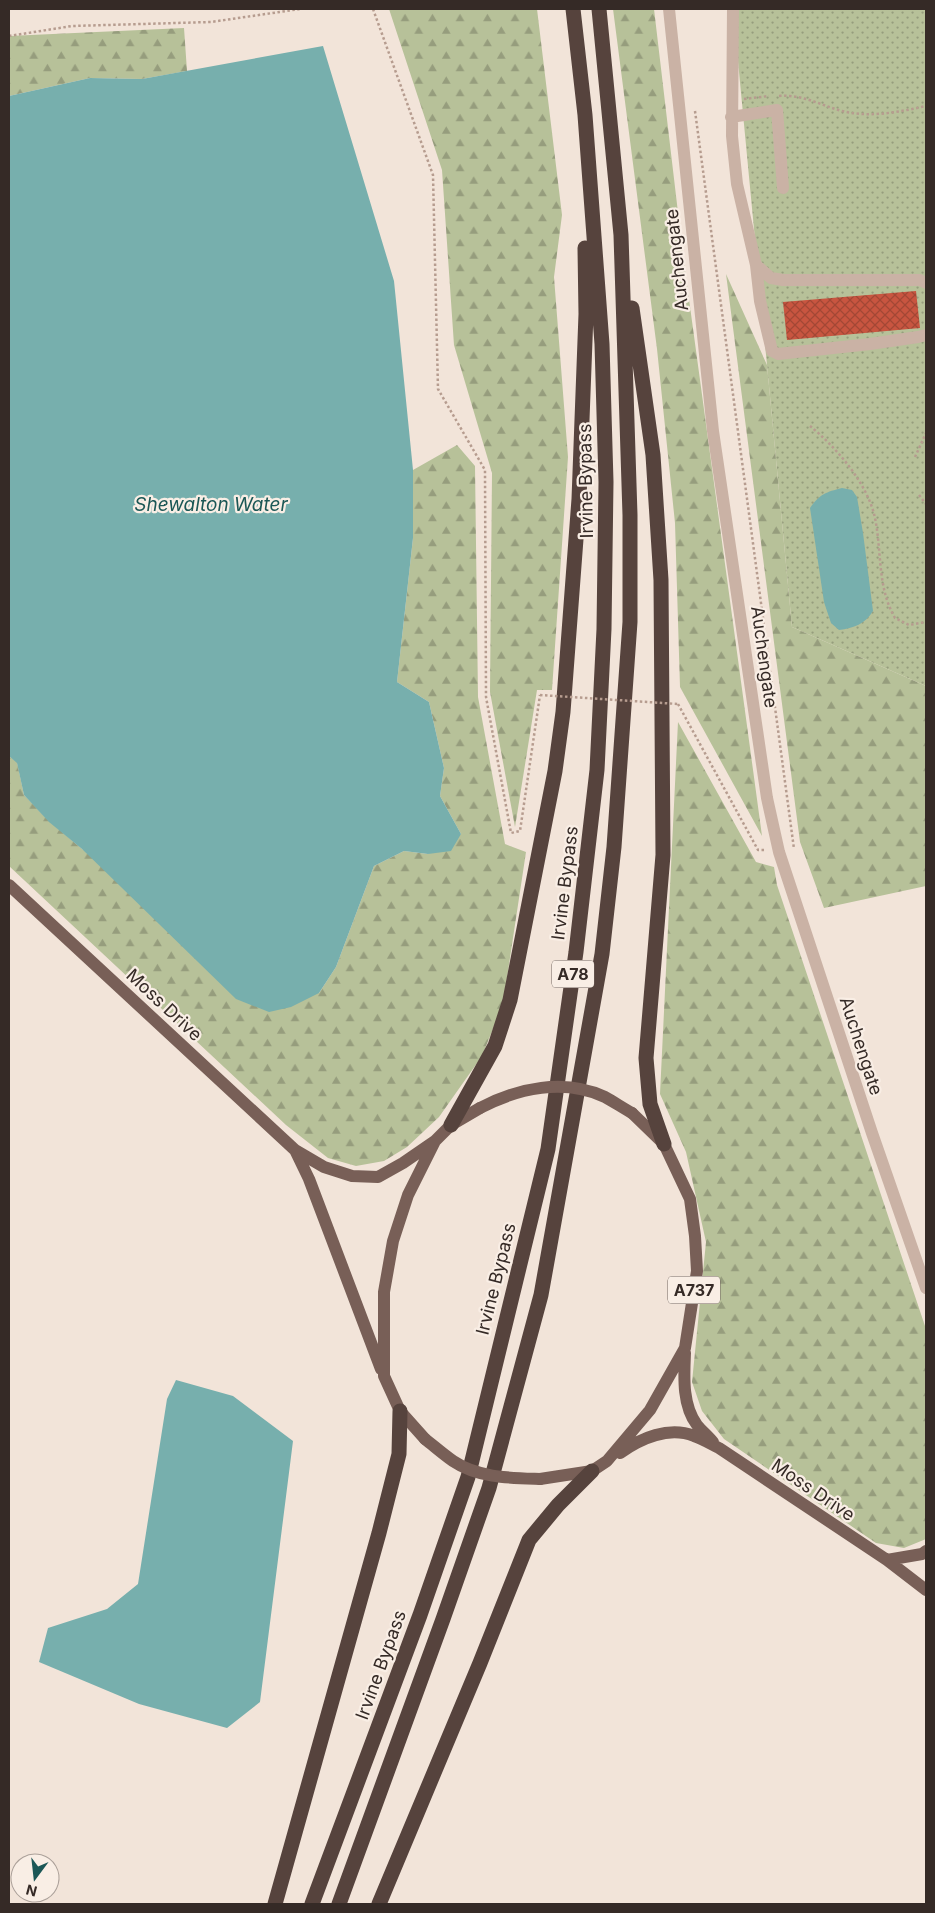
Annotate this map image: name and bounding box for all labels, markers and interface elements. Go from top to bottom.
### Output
street label: Auchengate [661,208,692,312]
street label: Irvine Bypass [574,423,597,539]
water label: Shewalton Water [134,493,289,516]
street label: Auchengate [747,605,782,709]
street label: Irvine Bypass [547,825,582,941]
road number: A78 [552,961,594,988]
street label: Moss Drive [122,964,207,1045]
street label: Auchengate [836,994,887,1098]
street label: Irvine Bypass [471,1221,520,1337]
road number: A737 [668,1276,720,1304]
street label: Moss Drive [768,1454,859,1525]
street label: Irvine Bypass [351,1607,410,1722]
north arrow [10,1853,60,1903]
text: N [24,1881,39,1901]

